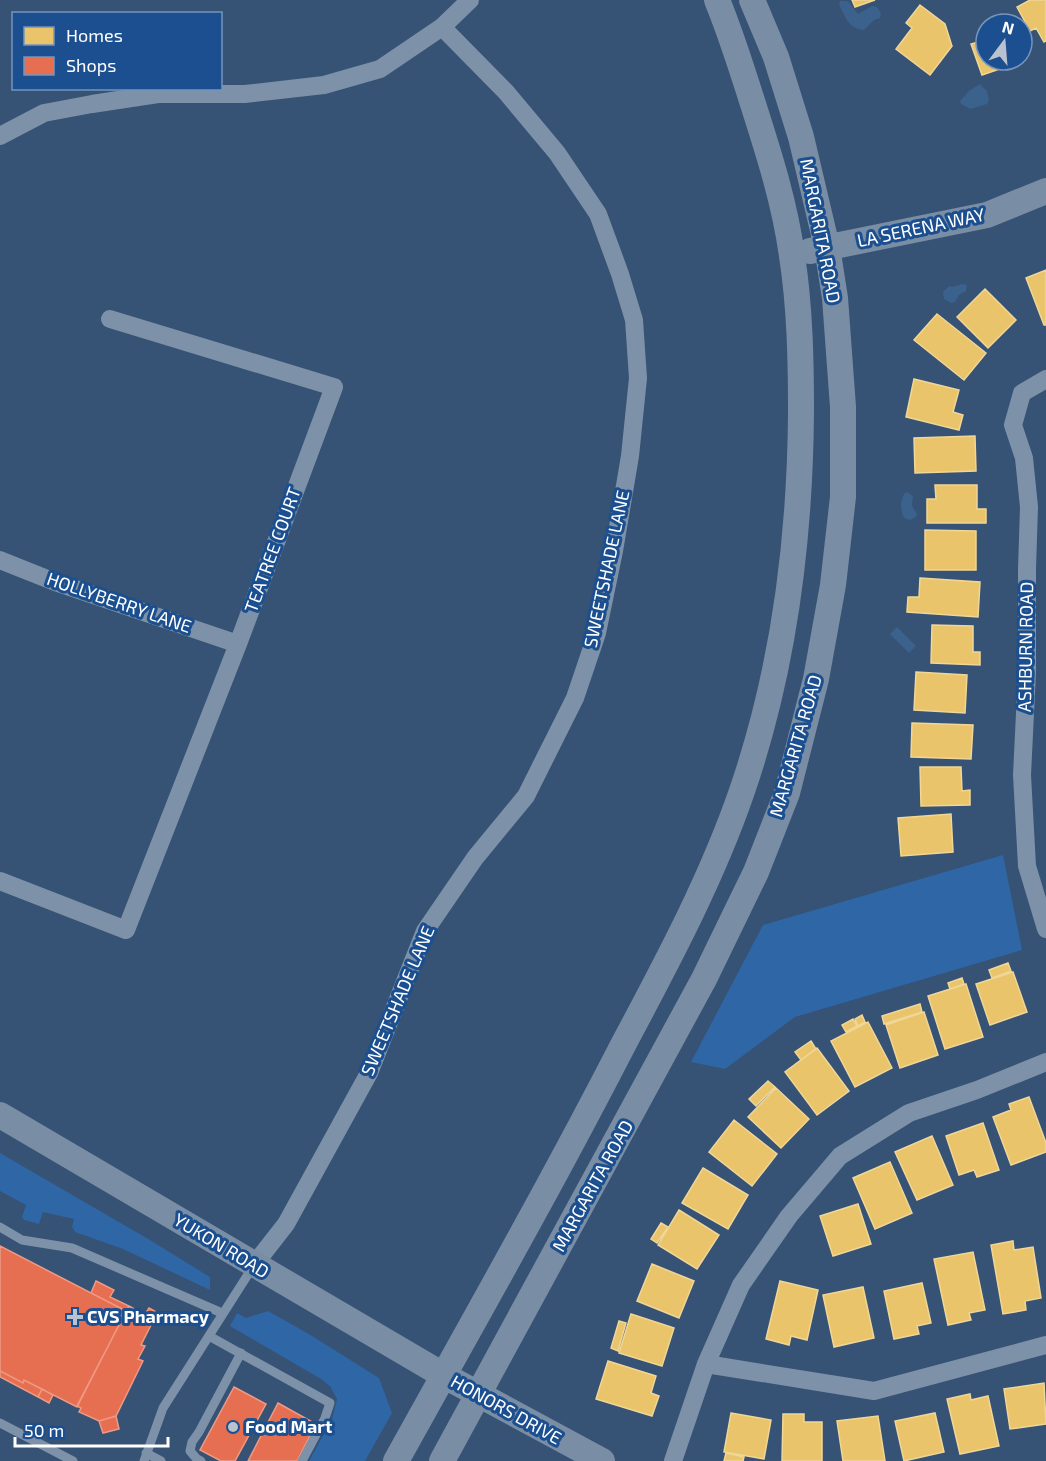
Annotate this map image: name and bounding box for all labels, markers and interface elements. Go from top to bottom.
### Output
legend [12,12,222,90]
north arrow [974,12,1034,72]
text: N [1000,16,1016,38]
text: Homes [66,24,123,46]
text: Shops [66,54,116,76]
street label: MARGARITA ROAD [796,157,846,305]
street label: LA SERENA WAY [855,203,987,251]
street label: TEATREE COURT [239,483,305,615]
street label: SWEETSHADE LANE [579,488,633,650]
street label: HOLLYBERRY LANE [44,567,195,637]
street label: ASHBURN ROAD [1013,582,1037,712]
street label: MARGARITA ROAD [764,672,826,819]
street label: SWEETSHADE LANE [356,922,439,1079]
street label: MARGARITA ROAD [547,1116,637,1255]
street label: YUKON ROAD [170,1208,273,1282]
place label: CVS Pharmacy [87,1305,210,1327]
marker: CVS Pharmacy [68,1310,82,1324]
street label: HONORS DRIVE [447,1370,566,1449]
scale bar [15,1410,168,1448]
place label: Food Mart [245,1415,333,1437]
text: 50 m [24,1419,64,1441]
marker: Food Mart [226,1420,240,1434]

